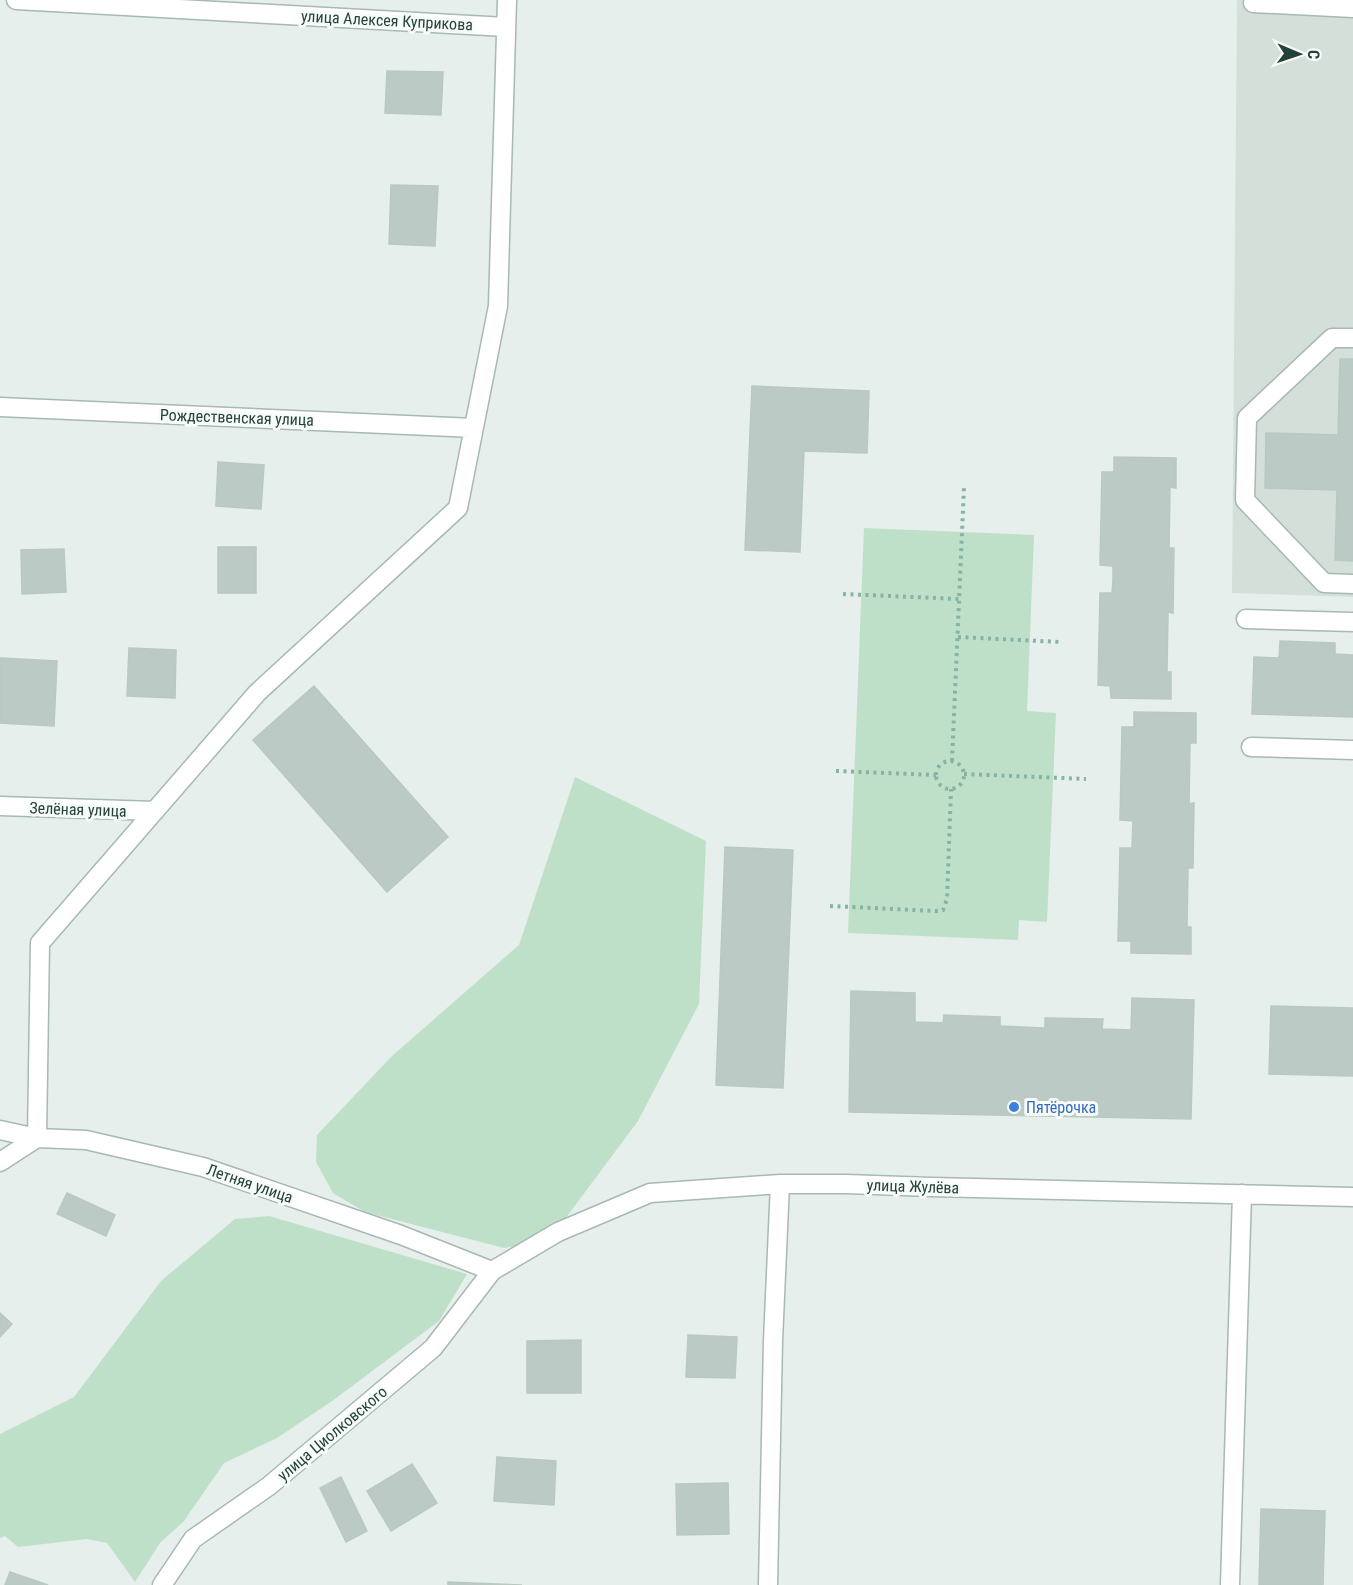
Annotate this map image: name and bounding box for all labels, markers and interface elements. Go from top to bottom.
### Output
street label: улица Алексея Куприкова [301,7,473,34]
north arrow [1269,24,1329,84]
text: С [1304,50,1323,59]
street label: Рождественская улица [160,405,314,430]
street label: Зелёная улица [29,798,127,821]
place label: Пятёрочка [1026,1098,1096,1117]
marker: Пятёрочка [1007,1100,1021,1114]
street label: Летняя улица [204,1160,295,1207]
street label: улица Жулёва [866,1175,960,1198]
street label: улица Циолковского [274,1382,391,1485]

